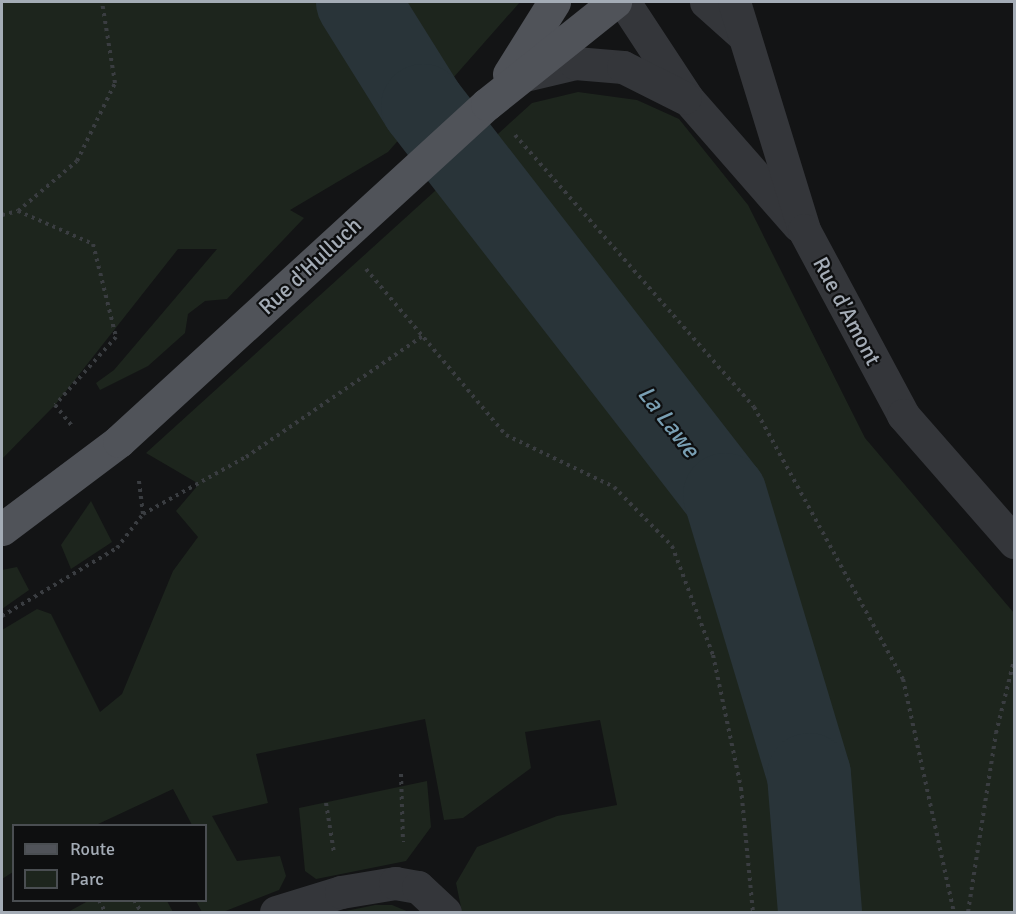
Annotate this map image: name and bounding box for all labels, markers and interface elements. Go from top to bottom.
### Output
street label: Rue d'Hulluch [253,212,367,320]
street label: Rue d'Amont [807,252,887,370]
water label: La Lawe [631,380,705,464]
legend [12,824,207,902]
text: Route [70,838,115,860]
text: Parc [70,868,104,890]

